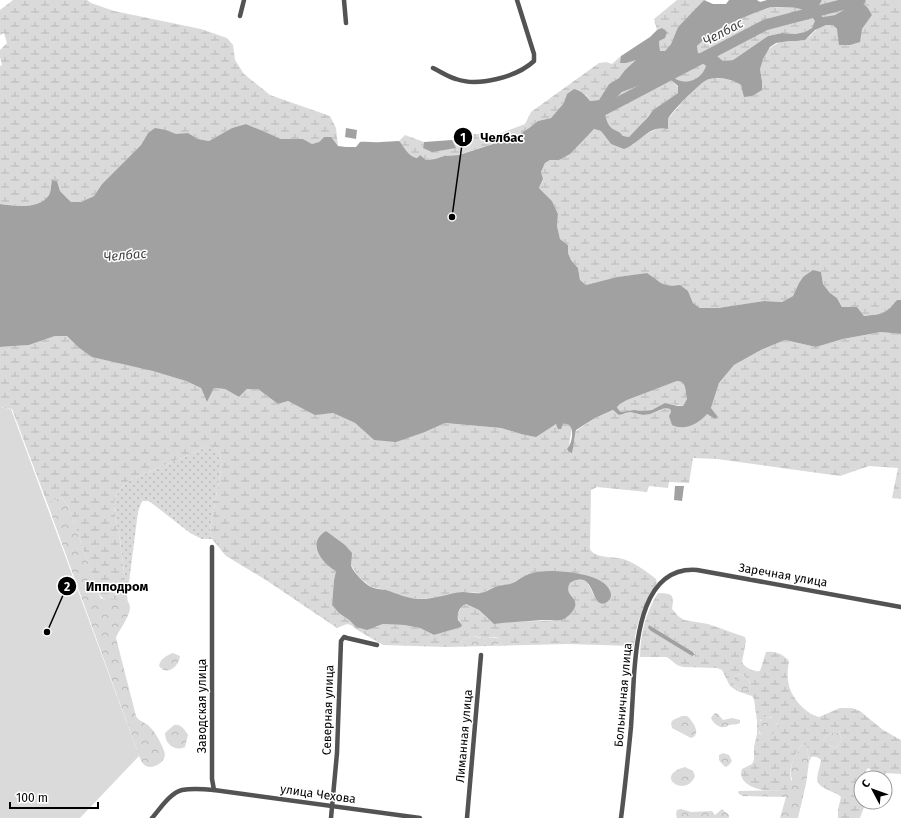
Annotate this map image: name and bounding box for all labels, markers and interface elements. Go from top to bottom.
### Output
water label: Челбас [700,15,746,49]
callout: Челбас [453,125,532,150]
text: Челбас [480,130,524,145]
text: 1 [460,131,466,145]
water label: Челбас [103,246,148,264]
street label: Заречная улица [737,560,829,590]
callout: Ипподром [57,574,156,599]
text: Ипподром [86,579,149,594]
text: 2 [64,580,70,594]
street label: Больничная улица [611,642,635,748]
street label: Заводская улица [195,659,209,753]
street label: Северная улица [319,665,337,755]
street label: Лиманная улица [453,689,475,783]
north arrow [853,770,893,810]
text: С [859,777,873,790]
street label: улица Чехова [279,782,357,806]
scale bar [10,784,98,810]
text: 100 m [16,791,48,805]

